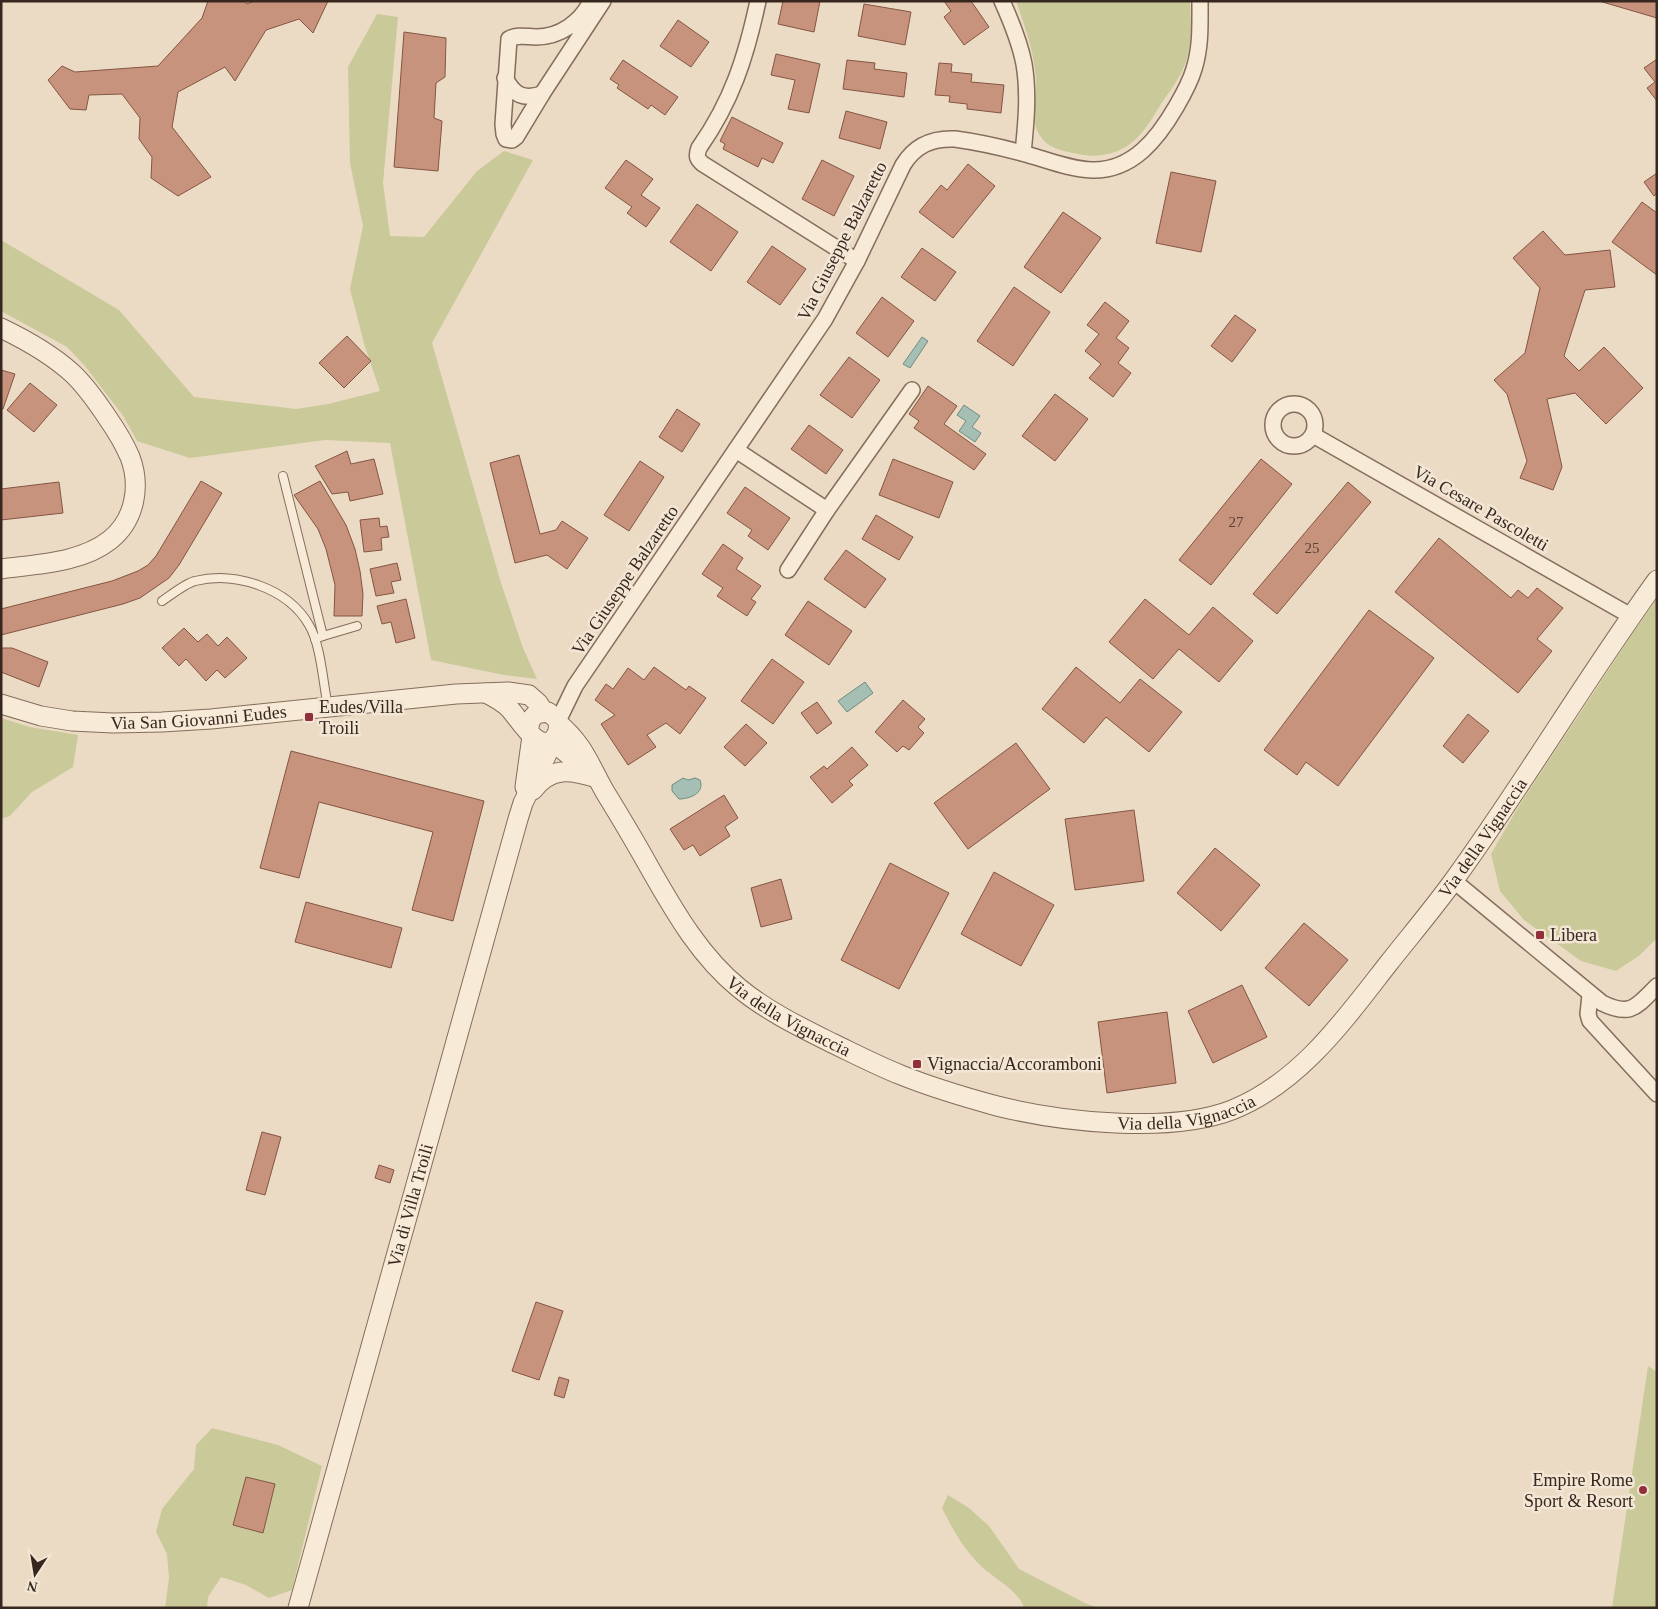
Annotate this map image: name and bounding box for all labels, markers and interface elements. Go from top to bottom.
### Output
street label: Via Giuseppe Balzaretto [793,158,891,324]
street label: Via Cesare Pascoletti [1410,461,1552,555]
street label: Via Giuseppe Balzaretto [568,502,682,658]
house number: 27 [1229,514,1244,530]
house number: 25 [1305,540,1320,556]
place label: Eudes/Villa Troili [319,697,403,738]
street label: Via San Giovanni Eudes [110,701,288,733]
marker: Eudes/Villa Troili [303,711,315,723]
street label: Via della Vignaccia [1434,775,1531,902]
place label: Libera [1550,925,1597,945]
marker: Libera [1534,929,1546,941]
street label: Via della Vignaccia [722,972,854,1060]
place label: Vignaccia/Accoramboni [927,1054,1102,1074]
marker: Vignaccia/Accoramboni [911,1058,923,1070]
street label: Via della Vignaccia [1117,1091,1259,1134]
street label: Via di Villa Troili [384,1141,437,1269]
place label: Empire Rome Sport & Resort [1524,1470,1633,1511]
marker: Empire Rome Sport & Resort [1637,1484,1649,1496]
north arrow [10,1549,60,1599]
text: N [26,1578,39,1595]

